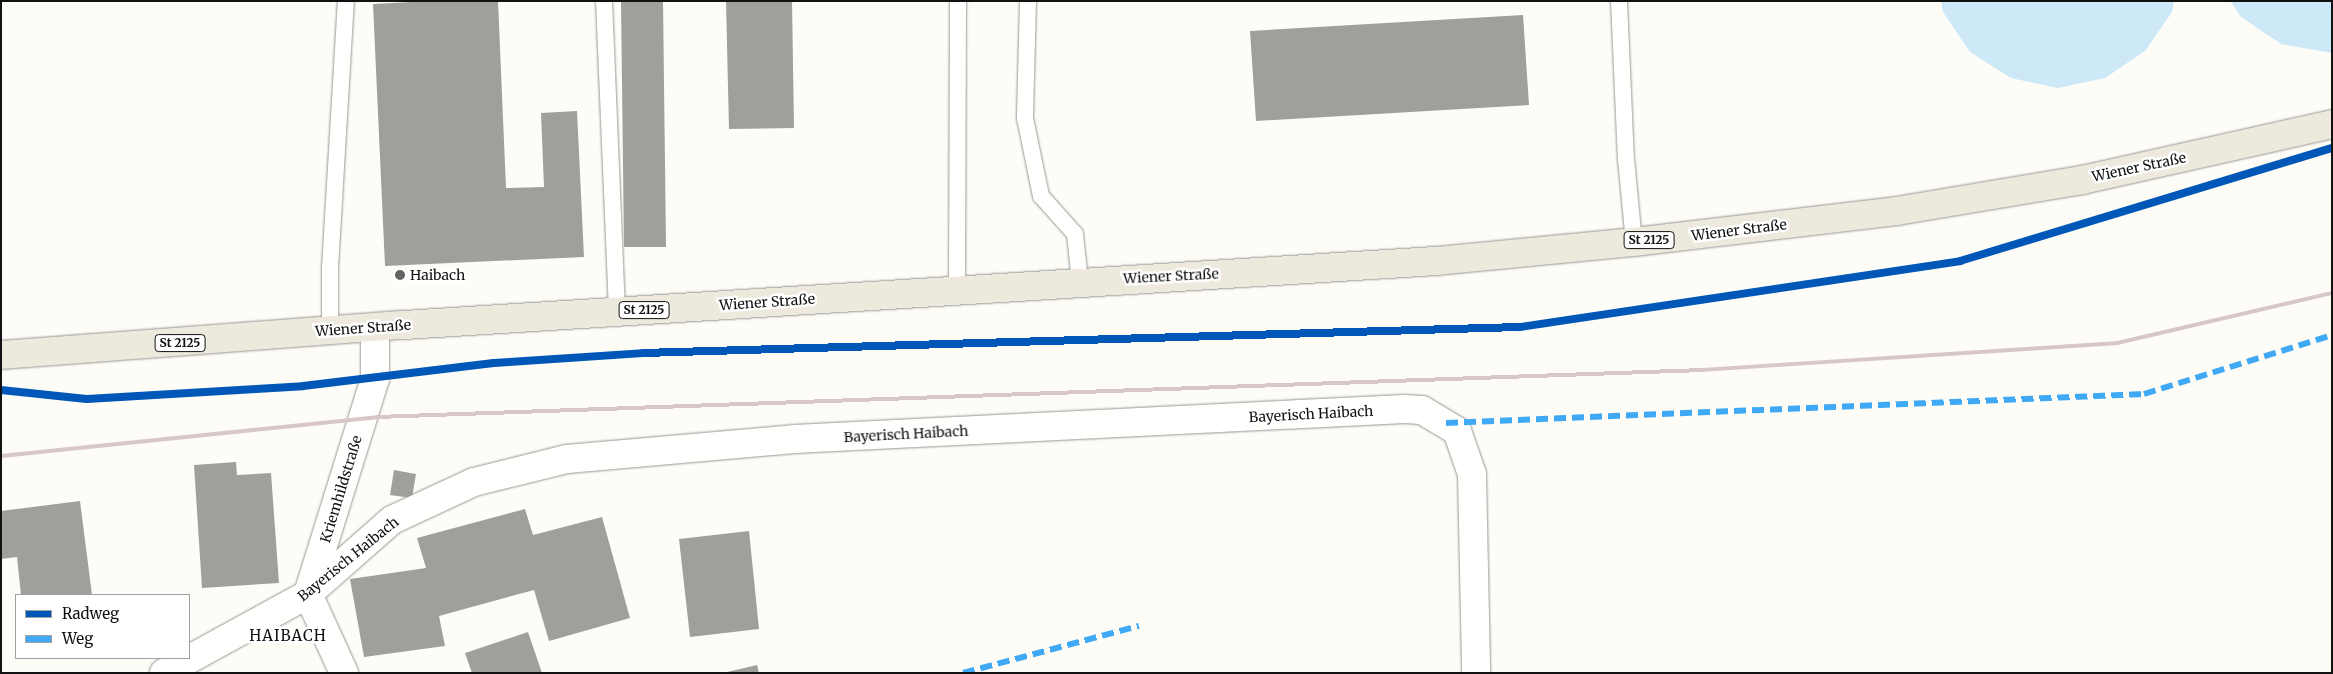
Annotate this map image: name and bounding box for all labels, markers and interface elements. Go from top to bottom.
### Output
street label: Wiener Straße [2090,149,2188,185]
street label: Wiener Straße [1690,216,1788,244]
road number: St 2125 [1623,230,1675,250]
street label: Wiener Straße [1123,265,1219,287]
place label: Haibach [410,267,465,283]
marker: Haibach [394,269,406,281]
street label: Wiener Straße [719,290,815,314]
road number: St 2125 [618,300,670,320]
street label: Wiener Straße [315,316,411,340]
road number: St 2125 [154,333,206,352]
street label: Bayerisch Haibach [1248,402,1374,426]
street label: Bayerisch Haibach [843,422,969,446]
street label: Kriemhildstraße [317,433,365,545]
street label: Bayerisch Haibach [294,513,402,605]
legend [15,594,190,659]
text: Radweg [62,604,119,623]
district label: HAIBACH [248,627,328,645]
text: Weg [62,629,93,648]

